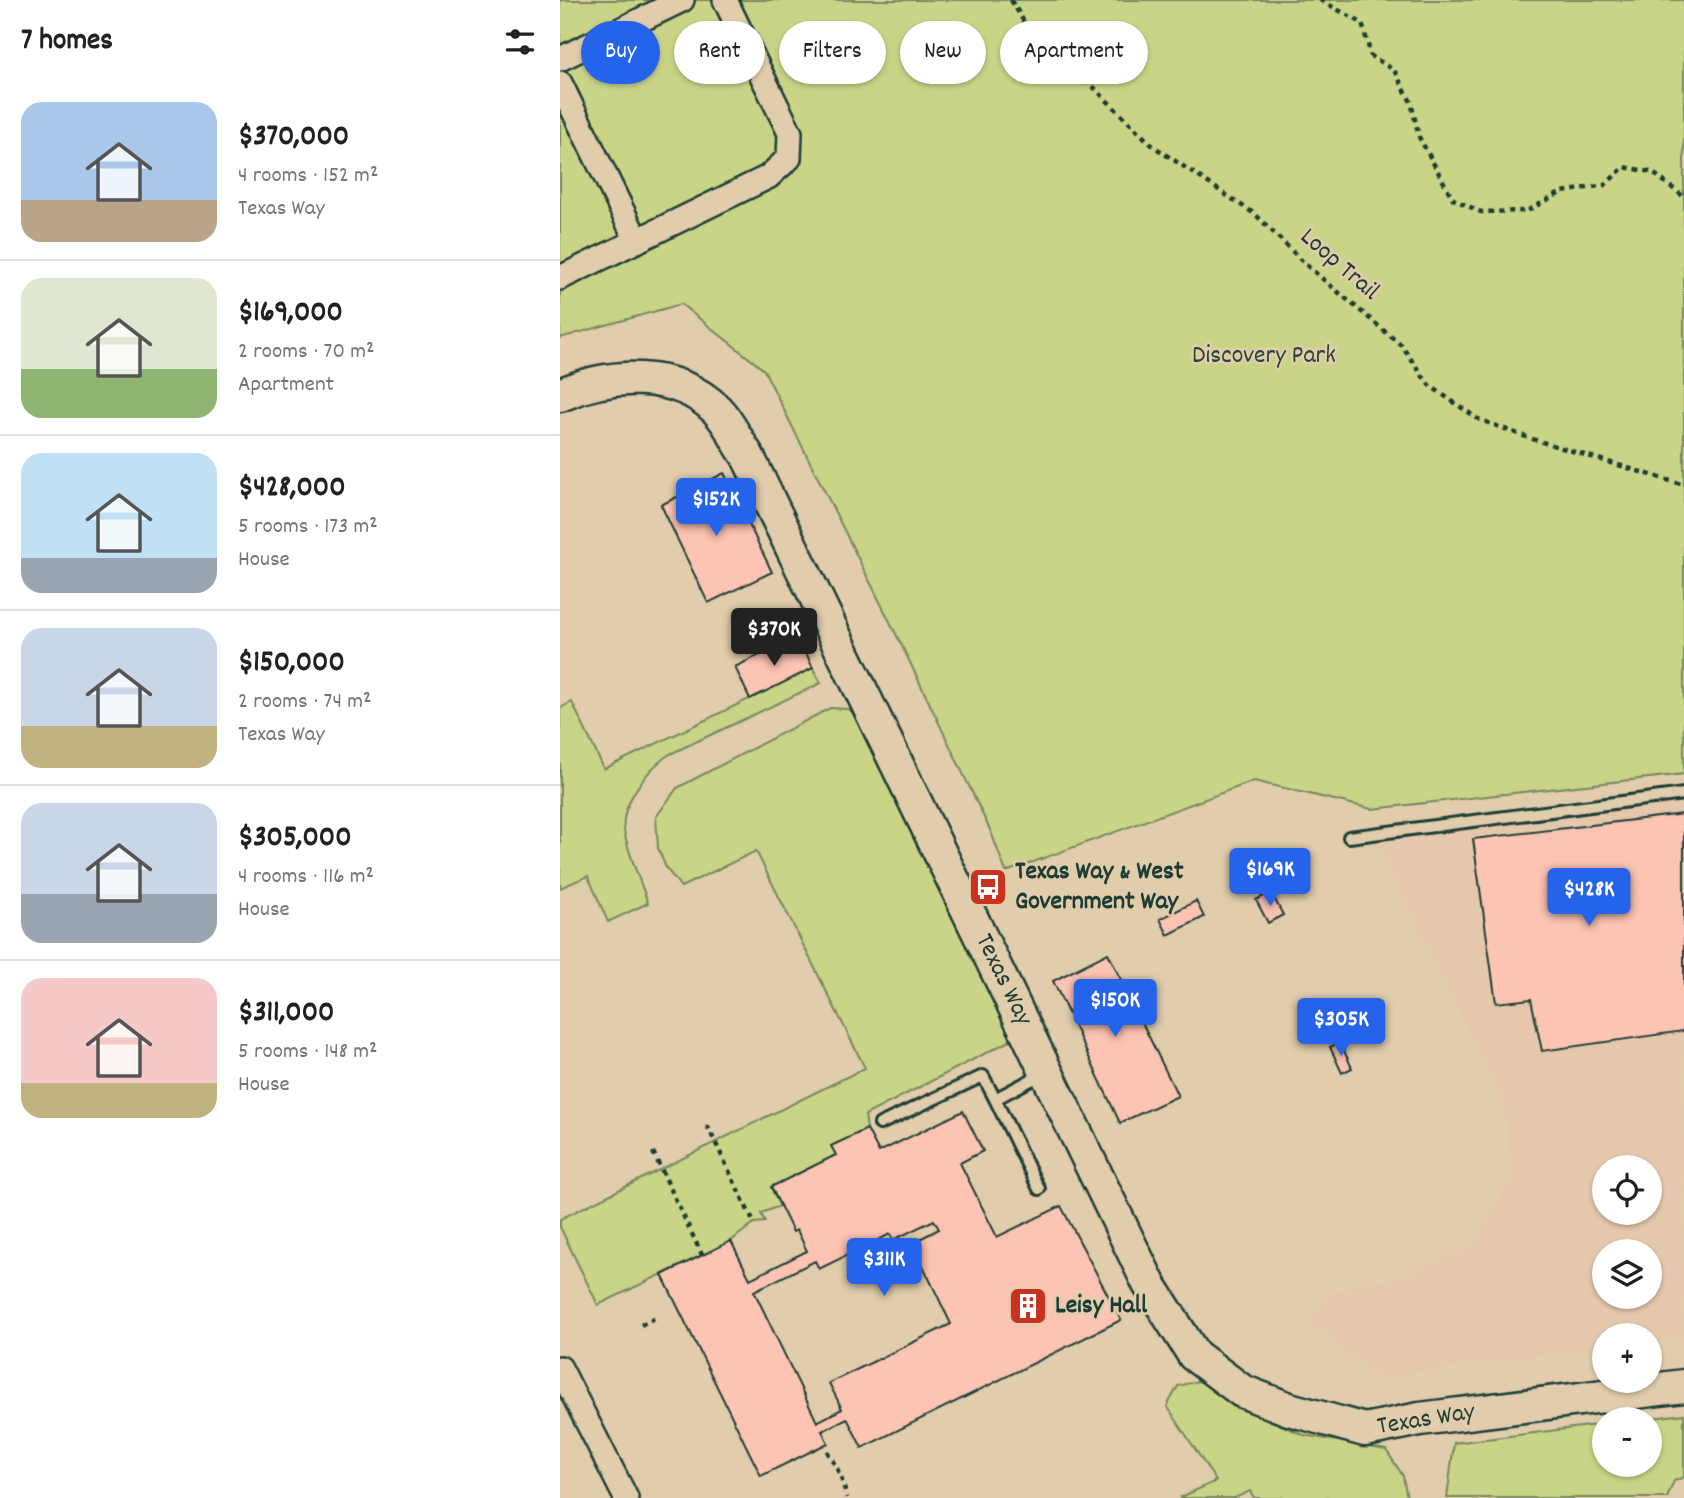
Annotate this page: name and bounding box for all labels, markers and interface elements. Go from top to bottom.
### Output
text: 7 homes [21,21,113,64]
chip: Buy [581,21,660,84]
chip: Rent [674,21,765,84]
chip: Filters [779,21,886,84]
chip: New [900,21,986,84]
chip: Apartment [1000,21,1148,84]
icon: filters [501,23,539,61]
text: $370,000 [238,117,349,160]
icon: home [77,130,161,214]
text: 4 rooms · 152 m² [238,160,378,193]
text: Texas Way [238,193,325,226]
street label: Loop Trail [1291,220,1387,310]
text: $169,000 [238,293,343,336]
icon: home [77,306,161,390]
text: 2 rooms · 70 m² [238,336,374,369]
park label: Discovery Park [1192,338,1336,375]
text: Apartment [238,369,334,402]
text: $428,000 [238,468,346,511]
pin: $152K [667,478,765,538]
icon: home [77,481,161,565]
text: $152K [692,484,740,517]
text: 5 rooms · 173 m² [238,511,378,544]
text: House [238,544,290,577]
pin: $370K [725,608,823,668]
text: $370K [747,614,801,647]
text: $150,000 [238,643,345,686]
icon: home [77,656,161,740]
text: 2 rooms · 74 m² [238,686,371,719]
text: Texas Way [238,719,325,752]
text: $305,000 [238,818,352,861]
icon: home [77,831,161,915]
pin: $169K [1221,848,1319,908]
place label: Texas Way & West Government Way [1015,854,1184,921]
text: $169K [1245,854,1295,887]
text: 4 rooms · 116 m² [238,861,374,894]
bus stop icon: Texas Way & West Government Way [967,866,1009,908]
pin: $428K [1540,869,1638,928]
text: $428K [1563,874,1615,907]
text: House [238,894,290,927]
street label: Texas Way [965,928,1041,1033]
pin: $150K [1066,979,1164,1039]
text: $150K [1090,985,1140,1018]
text: $311,000 [238,993,334,1036]
pin: $305K [1292,998,1390,1058]
text: $305K [1313,1004,1369,1037]
icon: home [77,1006,161,1090]
text: 5 rooms · 148 m² [238,1036,377,1069]
text: House [238,1069,290,1102]
map controls [1592,1155,1662,1477]
button: locate [1592,1155,1662,1225]
pin: $311K [835,1238,933,1298]
button: layers [1592,1239,1662,1309]
text: $311K [863,1244,905,1277]
building icon: Leisy Hall [1007,1285,1049,1327]
place label: Leisy Hall [1055,1288,1148,1325]
button: + [1592,1323,1662,1393]
street label: Texas Way [1375,1394,1478,1446]
button: − [1592,1407,1662,1477]

